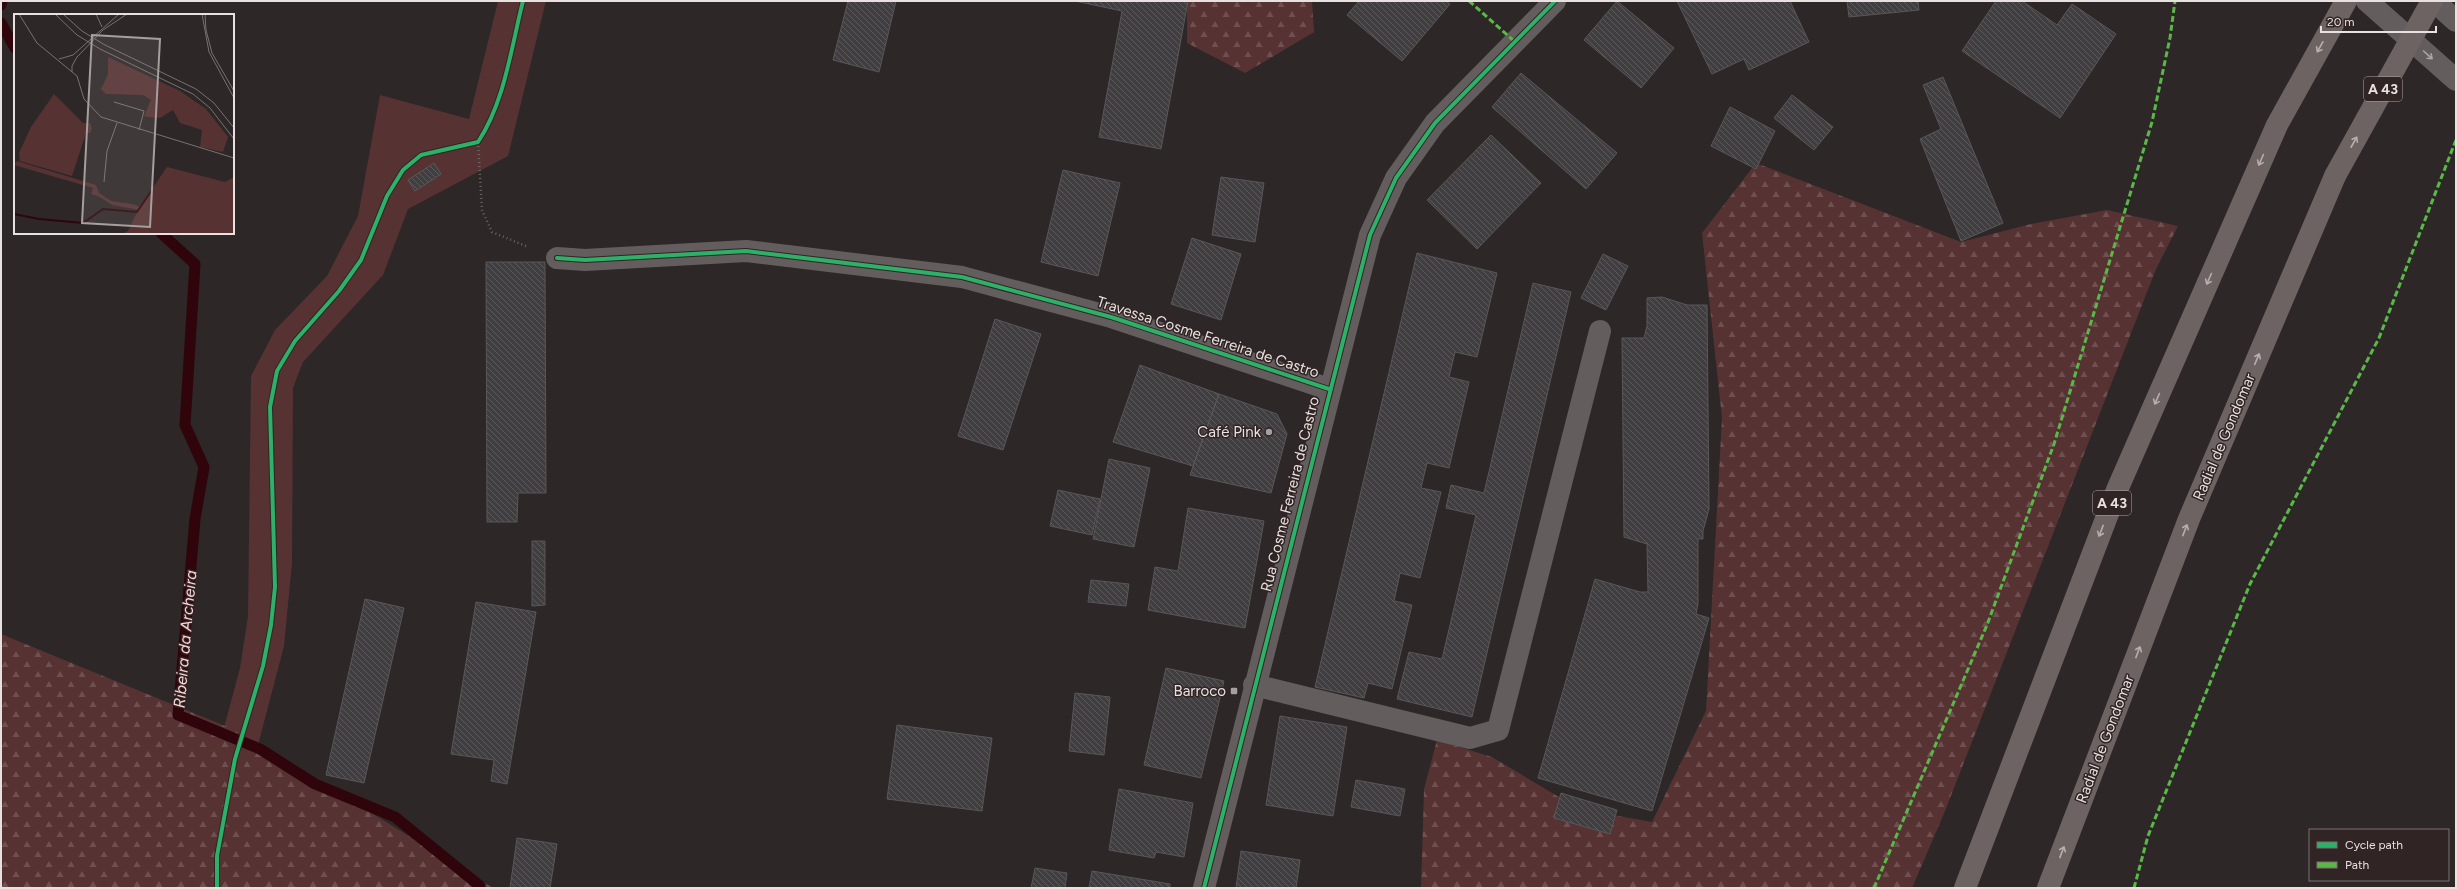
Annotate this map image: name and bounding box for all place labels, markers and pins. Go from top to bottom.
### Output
place label: Café Pink [1197,423,1262,441]
marker: Café Pink [1264,427,1274,437]
place label: Barroco [1174,682,1226,700]
marker: Barroco [1229,686,1239,696]

